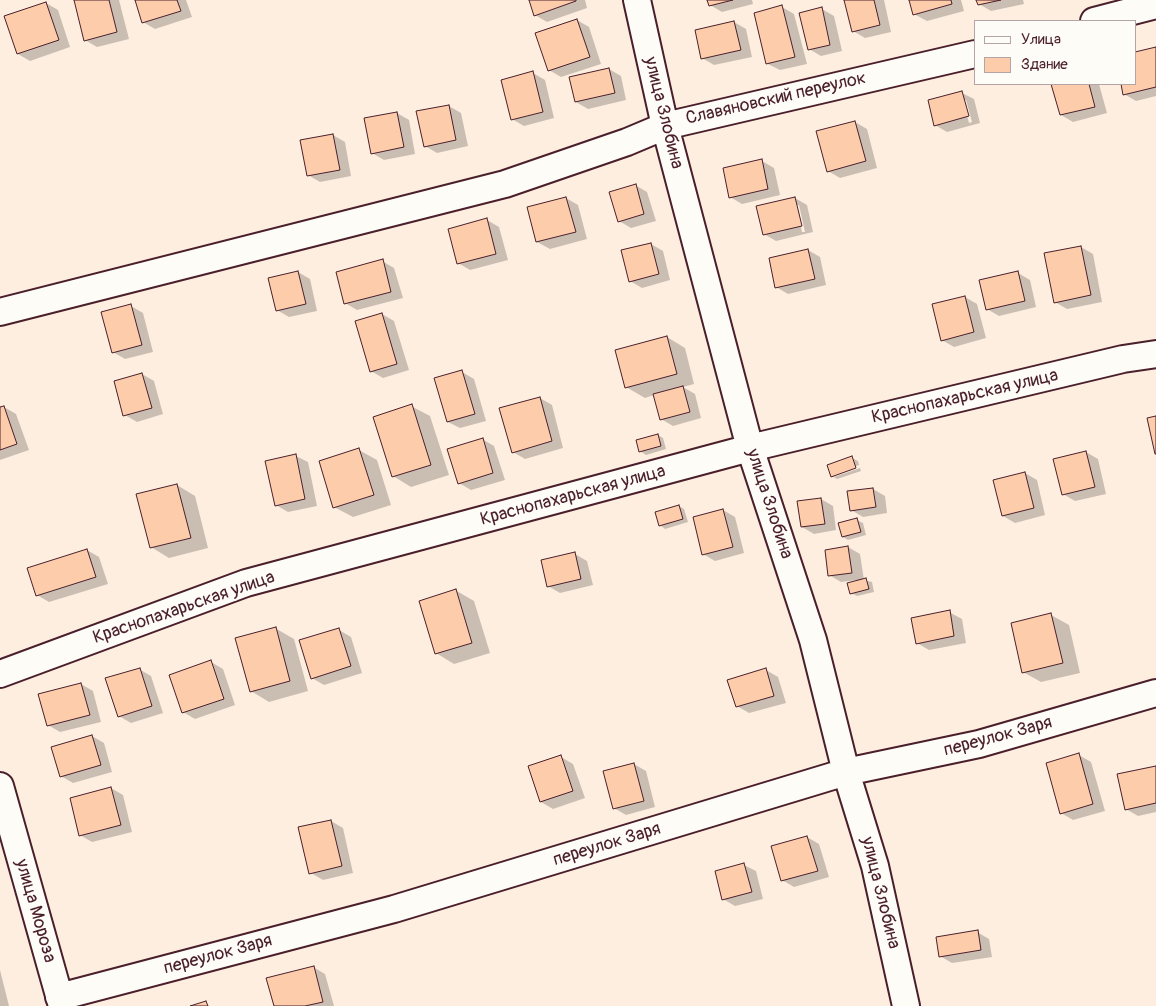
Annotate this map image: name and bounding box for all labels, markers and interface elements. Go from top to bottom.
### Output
legend [974,20,1136,85]
text: Улица [1021,30,1061,49]
street label: улица Злобина [639,55,687,171]
text: Здание [1021,55,1068,74]
street label: Славяновский переулок [684,68,868,130]
street label: Краснопахарьская улица [870,365,1060,429]
street label: улица Злобина [741,446,797,562]
street label: Краснопахарьская улица [478,461,668,531]
street label: Краснопахарьская улица [90,567,278,649]
street label: переулок Заря [941,712,1055,762]
street label: переулок Заря [551,818,663,872]
street label: улица Злобина [856,835,904,951]
street label: улица Мороза [10,857,60,965]
street label: переулок Заря [161,930,275,980]

